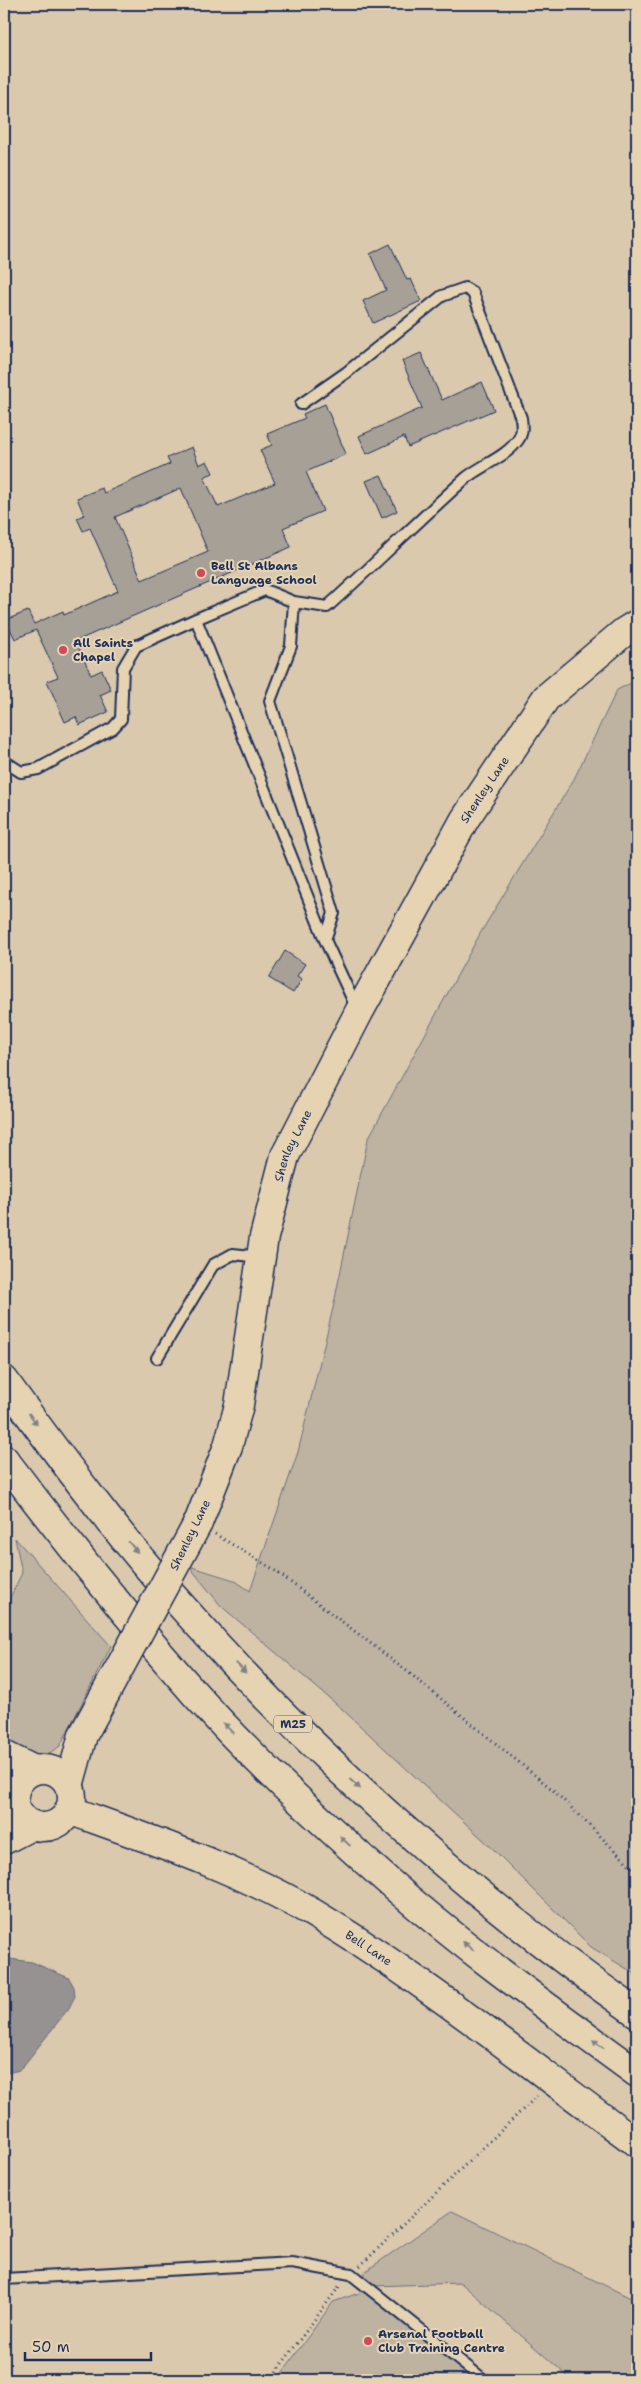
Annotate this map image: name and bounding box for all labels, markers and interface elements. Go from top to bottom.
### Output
place label: Bell St Albans Language School [211,558,317,588]
marker: Bell St Albans Language School [195,567,207,579]
place label: All Saints Chapel [73,635,133,665]
marker: All Saints Chapel [57,644,69,656]
street label: Shenley Lane [456,753,513,826]
street label: Shenley Lane [271,1107,316,1183]
one-way arrow [27,1412,38,1425]
street label: Shenley Lane [166,1497,214,1573]
one-way arrow [127,1540,138,1553]
one-way arrow [235,1662,247,1674]
road number: M25 [274,1716,312,1732]
one-way arrow [222,1722,234,1734]
one-way arrow [348,1778,360,1790]
one-way arrow [339,1835,351,1847]
street label: Bell Lane [342,1927,395,1969]
one-way arrow [462,1940,475,1951]
one-way arrow [591,2039,605,2049]
place label: Arsenal Football Club Training Centre [378,2326,505,2356]
scale bar [25,2329,151,2361]
marker: Arsenal Football Club Training Centre [362,2335,374,2347]
text: 50 m [32,2337,70,2357]

